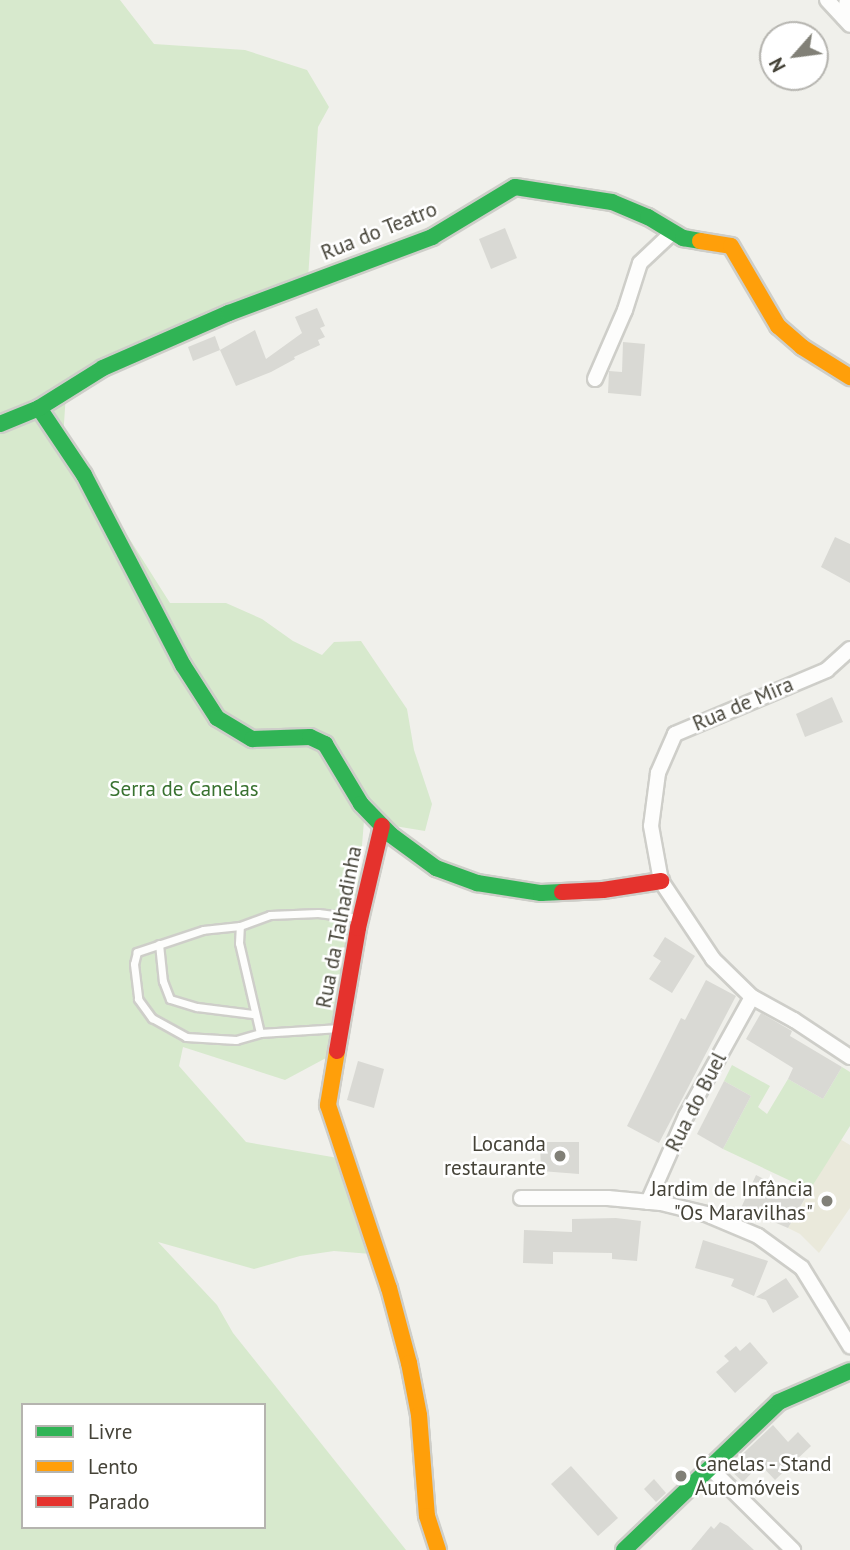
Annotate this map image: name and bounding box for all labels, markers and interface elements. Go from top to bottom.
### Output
north arrow [759,21,829,91]
text: N [764,54,791,76]
street label: Rua do Teatro [317,196,441,266]
street label: Rua de Mira [689,671,797,737]
park label: Serra de Canelas [109,776,259,802]
street label: Rua da Talhadinha [311,844,367,1010]
street label: Rua do Buel [660,1048,732,1156]
place label: Locanda restaurante [444,1131,546,1181]
marker: Locanda restaurante [552,1148,568,1164]
place label: Jardim de Infância "Os Maravilhas" [650,1176,813,1226]
marker: Jardim de Infância "Os Maravilhas" [819,1193,835,1209]
legend [21,1403,266,1529]
text: Livre [88,1418,132,1445]
place label: Canelas - Stand Automóveis [695,1451,835,1501]
text: Lento [88,1453,138,1480]
marker: Canelas - Stand Automóveis [673,1468,689,1484]
text: Parado [88,1488,150,1515]

